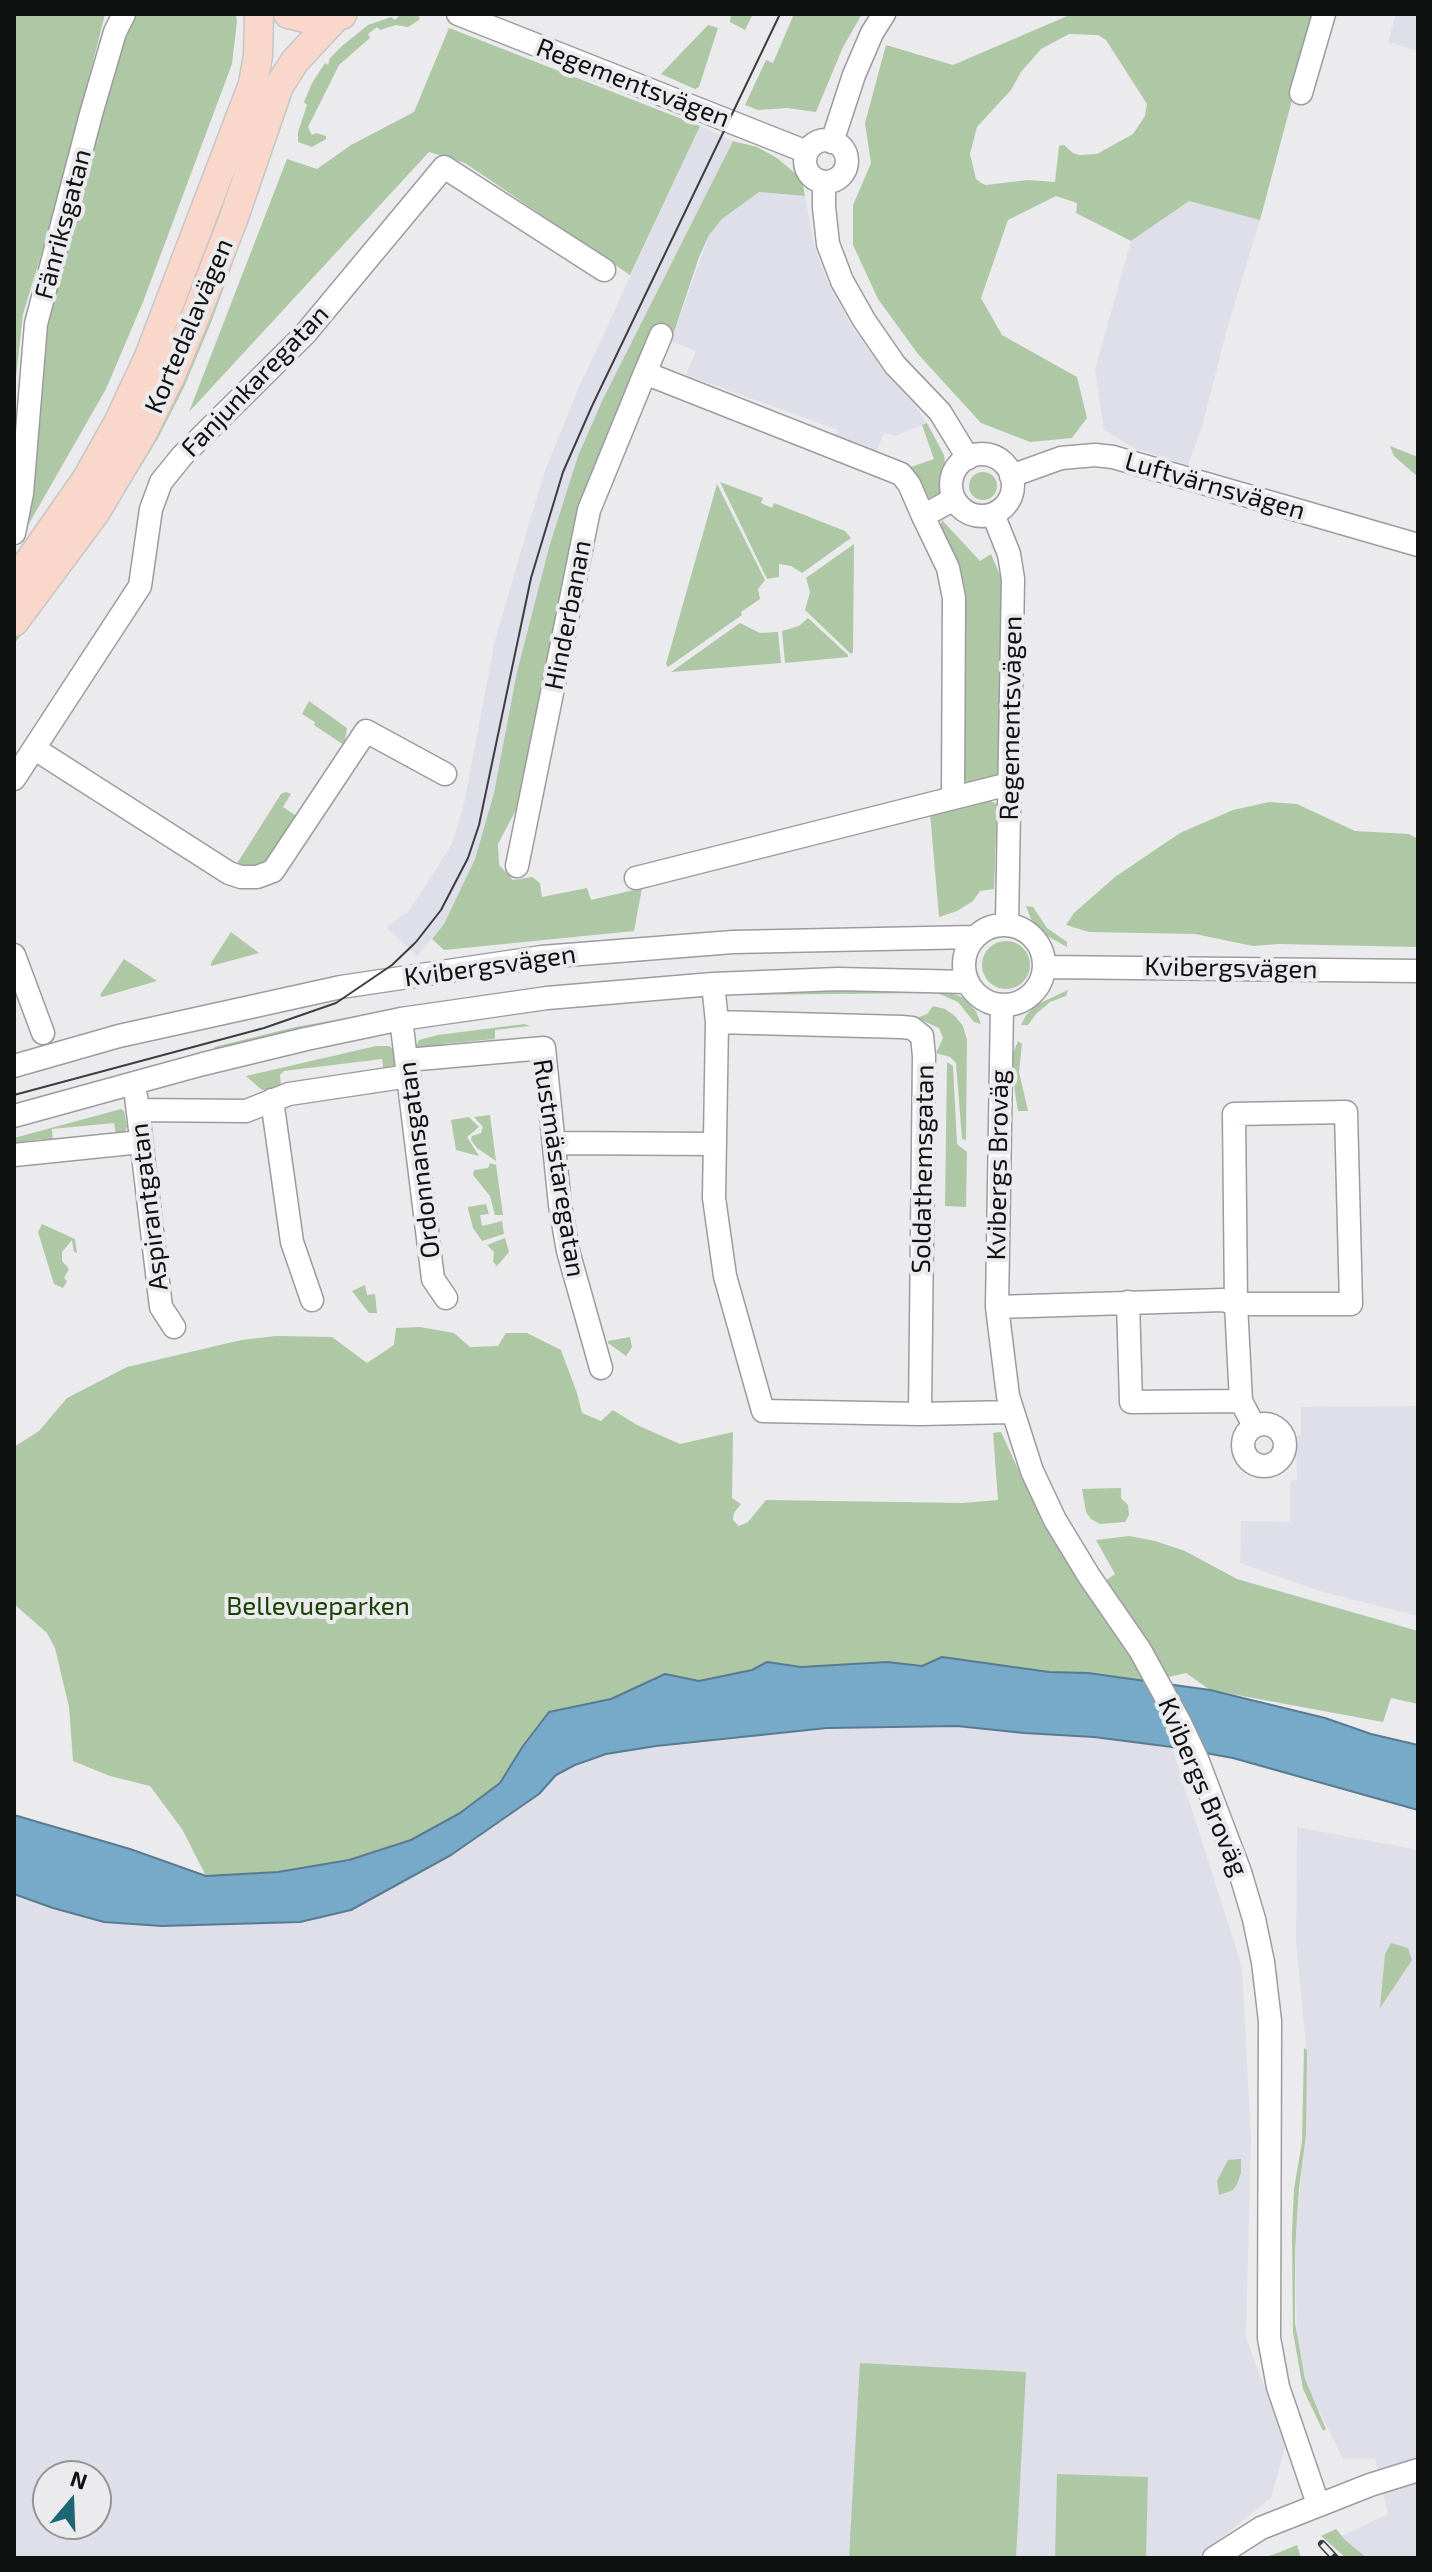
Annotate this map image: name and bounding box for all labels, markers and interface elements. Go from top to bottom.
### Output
street label: Regementsvägen [532,32,734,134]
street label: Fänriksgatan [28,146,98,302]
street label: Kortedalavägen [138,234,240,418]
street label: Fanjunkaregatan [175,299,335,463]
street label: Luftvärnsvägen [1121,445,1309,527]
street label: Hinderbanan [538,538,598,692]
street label: Regementsvägen [994,615,1028,821]
street label: Kvibergsvägen [402,939,578,993]
street label: Kvibergsvägen [1144,951,1318,985]
street label: Rustmästaregatan [526,1057,592,1279]
street label: Ordonnansgatan [391,1060,447,1260]
street label: Soldathemsgatan [906,1064,940,1274]
street label: Kvibergs Broväg [981,1069,1015,1261]
street label: Aspirantgatan [123,1121,175,1293]
park label: Bellevueparken [226,1590,410,1622]
street label: Kvibergs Broväg [1151,1693,1255,1881]
north arrow [32,2460,112,2540]
text: N [67,2464,91,2494]

